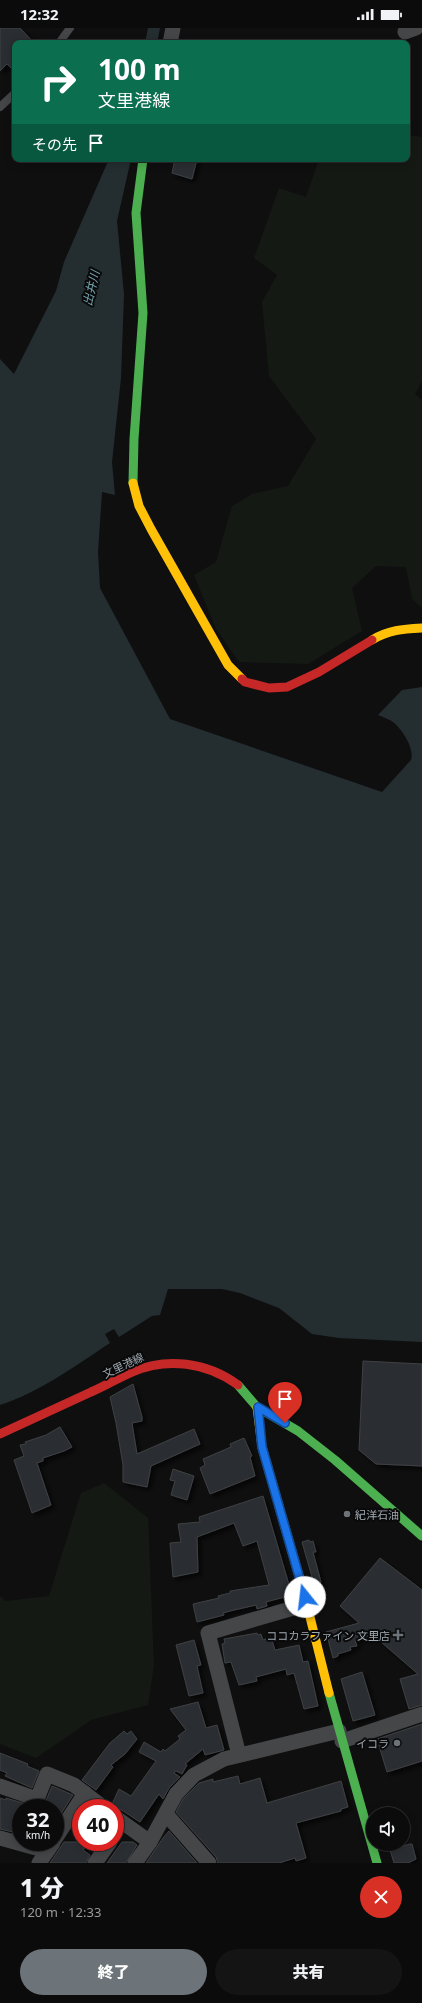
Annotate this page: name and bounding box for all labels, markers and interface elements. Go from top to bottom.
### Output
text: 12:32 [20,4,59,24]
text: 100 m [98,50,181,88]
icon: right [32,56,84,108]
text: 文里港線 [98,88,170,112]
icon: arrive [85,132,107,154]
text: その先 [32,134,77,154]
water label: 出井川 [79,267,104,307]
street label: 文里港線 [100,1349,146,1381]
pin [268,1382,302,1423]
icon: arrive [274,1388,296,1410]
place label: 紀洋石油 [355,1507,399,1522]
marker: 紀洋石油 [342,1509,352,1519]
position arrow [284,1576,326,1618]
place label: ココカラファイン 文里店 [266,1628,390,1643]
marker: ココカラファイン 文里店 [393,1630,403,1640]
place label: イコラ [356,1736,389,1751]
marker: イコラ [392,1738,402,1748]
speed limit sign: 40 [72,1799,124,1851]
text: 32 [27,1806,49,1833]
map controls [366,1807,410,1851]
button: sound [366,1807,410,1851]
text: km/h [26,1828,50,1842]
text: 1 分 [20,1871,64,1904]
button: close [360,1876,402,1918]
text: 120 m · 12:33 [20,1903,101,1921]
button: 終了 [20,1949,207,1995]
button: 共有 [215,1949,402,1995]

